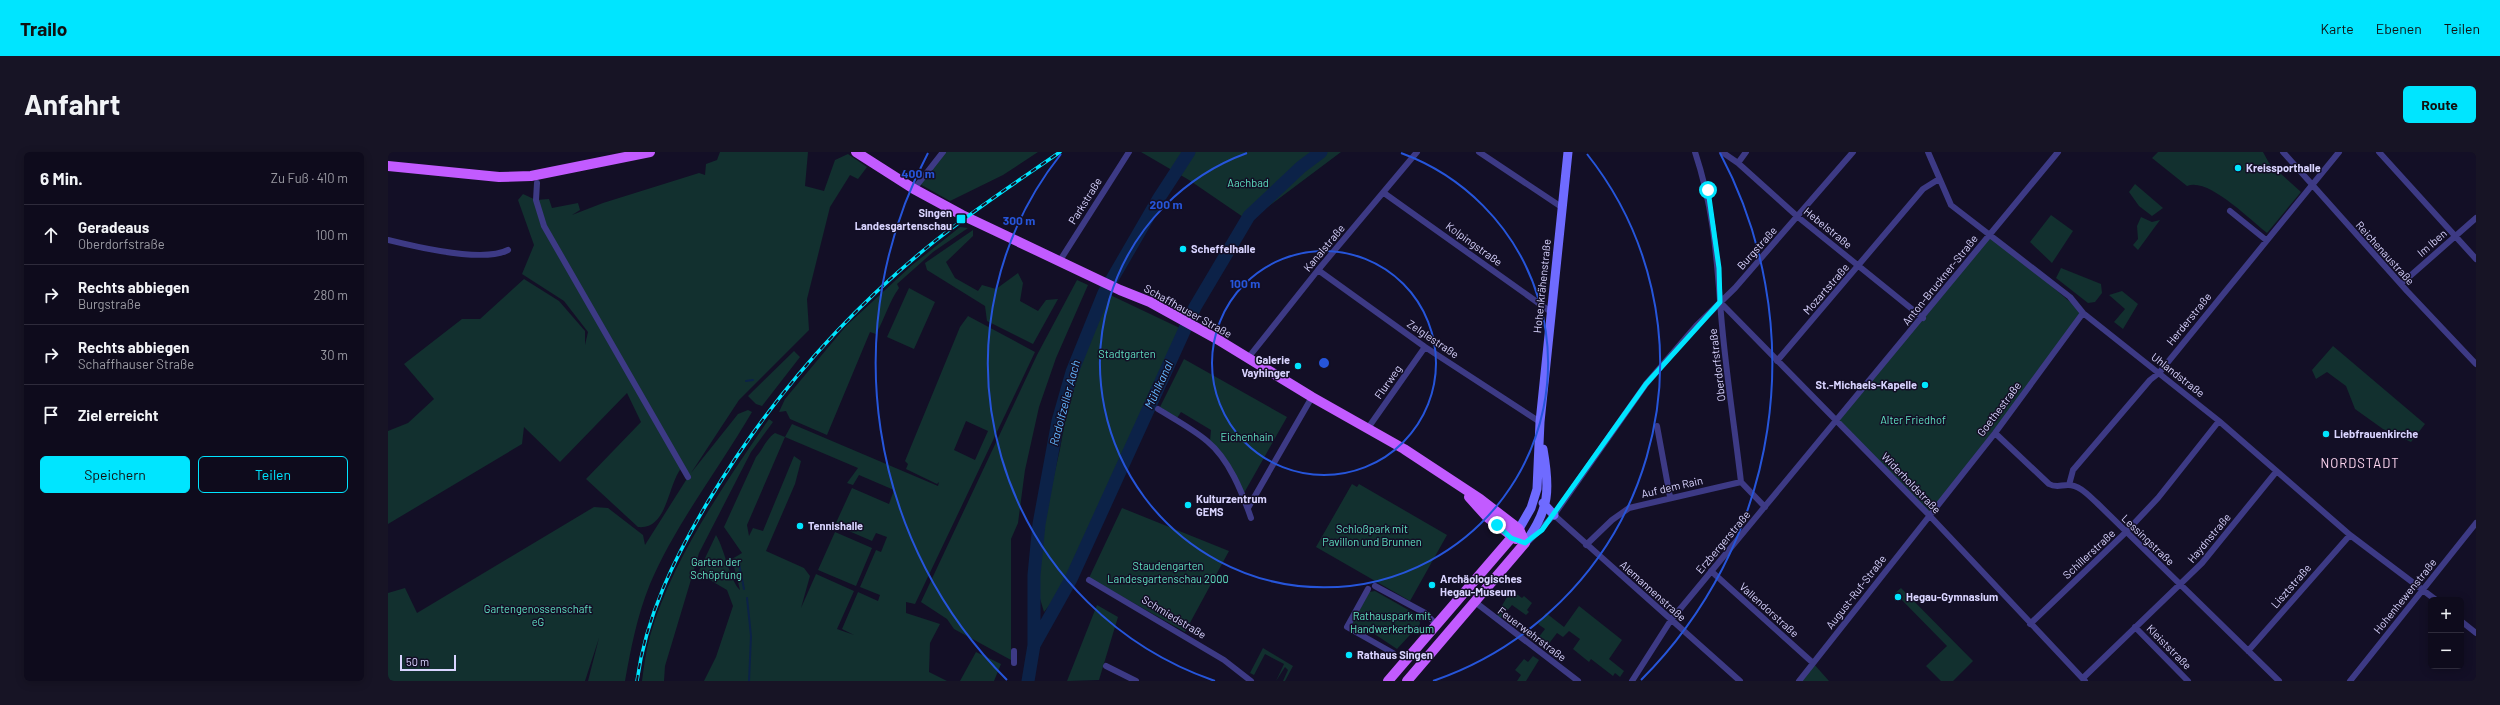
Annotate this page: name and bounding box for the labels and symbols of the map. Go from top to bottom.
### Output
place label: Kreissporthalle [2246,161,2321,174]
marker: Kreissporthalle [2233,163,2243,173]
text: 400 m [901,166,935,180]
street label: Parkstraße [1065,175,1104,226]
park label: Aachbad [1227,176,1269,189]
route start [1699,181,1717,199]
text: 200 m [1150,197,1182,211]
street label: Hebelstraße [1802,204,1855,251]
place label: Singen Landesgartenschau [855,206,952,232]
marker: Singen Landesgartenschau [955,213,967,225]
text: 300 m [1003,213,1035,227]
street label: Reichenaustraße [2353,218,2417,287]
street label: Kolpingstraße [1444,219,1505,268]
street label: Kanalstraße [1300,221,1347,274]
street label: Burgstraße [1734,223,1779,272]
street label: Im Iben [2414,226,2449,259]
street label: Anton-Bruckner-Straße [1899,232,1980,328]
street label: Hohenkrähenstraße [1530,238,1553,334]
place label: Scheffelhalle [1191,242,1255,255]
marker: Scheffelhalle [1178,244,1188,254]
street label: Mozartstraße [1800,260,1851,317]
text: 100 m [1230,276,1260,290]
street label: Schaffhauser Straße [1142,281,1235,340]
street label: Herderstraße [2164,290,2214,348]
street label: Zelglestraße [1405,317,1462,361]
street label: Oberdorfstraße [1706,328,1727,402]
park label: Stadtgarten [1098,347,1156,360]
street label: Uhlandstraße [2149,350,2208,399]
place label: Galerie Vayhinger [1241,353,1291,379]
centre of rings [1317,356,1331,370]
water label: Radolfzeller Aach [1046,358,1082,447]
water label: Mühlkanal [1141,358,1175,411]
marker: Galerie Vayhinger [1293,361,1303,371]
street label: Flurweg [1371,362,1404,401]
place label: St.-Michaels-Kapelle [1815,378,1917,391]
street label: Goethestraße [1974,379,2023,439]
marker: St.-Michaels-Kapelle [1920,380,1930,390]
park label: Alter Friedhof [1880,413,1946,426]
place label: Liebfrauenkirche [2334,427,2418,440]
marker: Liebfrauenkirche [2321,429,2331,439]
park label: Eichenhain [1220,430,1274,443]
street label: Widerholdstraße [1879,450,1944,516]
district label: NORDSTADT [2320,455,2400,471]
street label: Auf dem Rain [1640,473,1704,500]
place label: Kulturzentrum GEMS [1196,492,1267,518]
marker: Kulturzentrum GEMS [1183,500,1193,510]
street label: Erzbergerstraße [1693,508,1753,576]
street label: Haydnstraße [2184,510,2233,565]
street label: Lessingstraße [2119,511,2177,568]
route end [1488,516,1506,534]
place label: Tennishalle [808,519,863,532]
marker: Tennishalle [795,521,805,531]
park label: Schloßpark mit Pavillon und Brunnen [1322,522,1422,548]
street label: Schillerstraße [2060,526,2118,581]
street label: August-Ruf-Straße [1823,552,1889,631]
park label: Garten der Schöpfung [690,555,742,581]
street label: Hohenhewenstraße [2370,555,2439,636]
street label: Alemannenstraße [1618,558,1689,624]
park label: Staudengarten Landesgartenschau 2000 [1107,559,1229,585]
street label: Lisztstraße [2268,561,2313,610]
place label: Archäologisches Hegau-Museum [1440,572,1522,598]
marker: Archäologisches Hegau-Museum [1427,580,1437,590]
street label: Vallendorstraße [1737,580,1802,640]
place label: Hegau-Gymnasium [1906,590,1998,603]
street label: Schmiedstraße [1140,592,1209,641]
marker: Hegau-Gymnasium [1893,592,1903,602]
park label: Gartengenossenschaft eG [484,602,592,628]
street label: Feuerwehrstraße [1496,604,1569,664]
park label: Rathauspark mit Handwerkerbaum [1350,609,1434,635]
street label: Kleiststraße [2144,622,2195,672]
place label: Rathaus Singen [1357,648,1433,661]
marker: Rathaus Singen [1344,650,1354,660]
scale bar [400,653,456,672]

